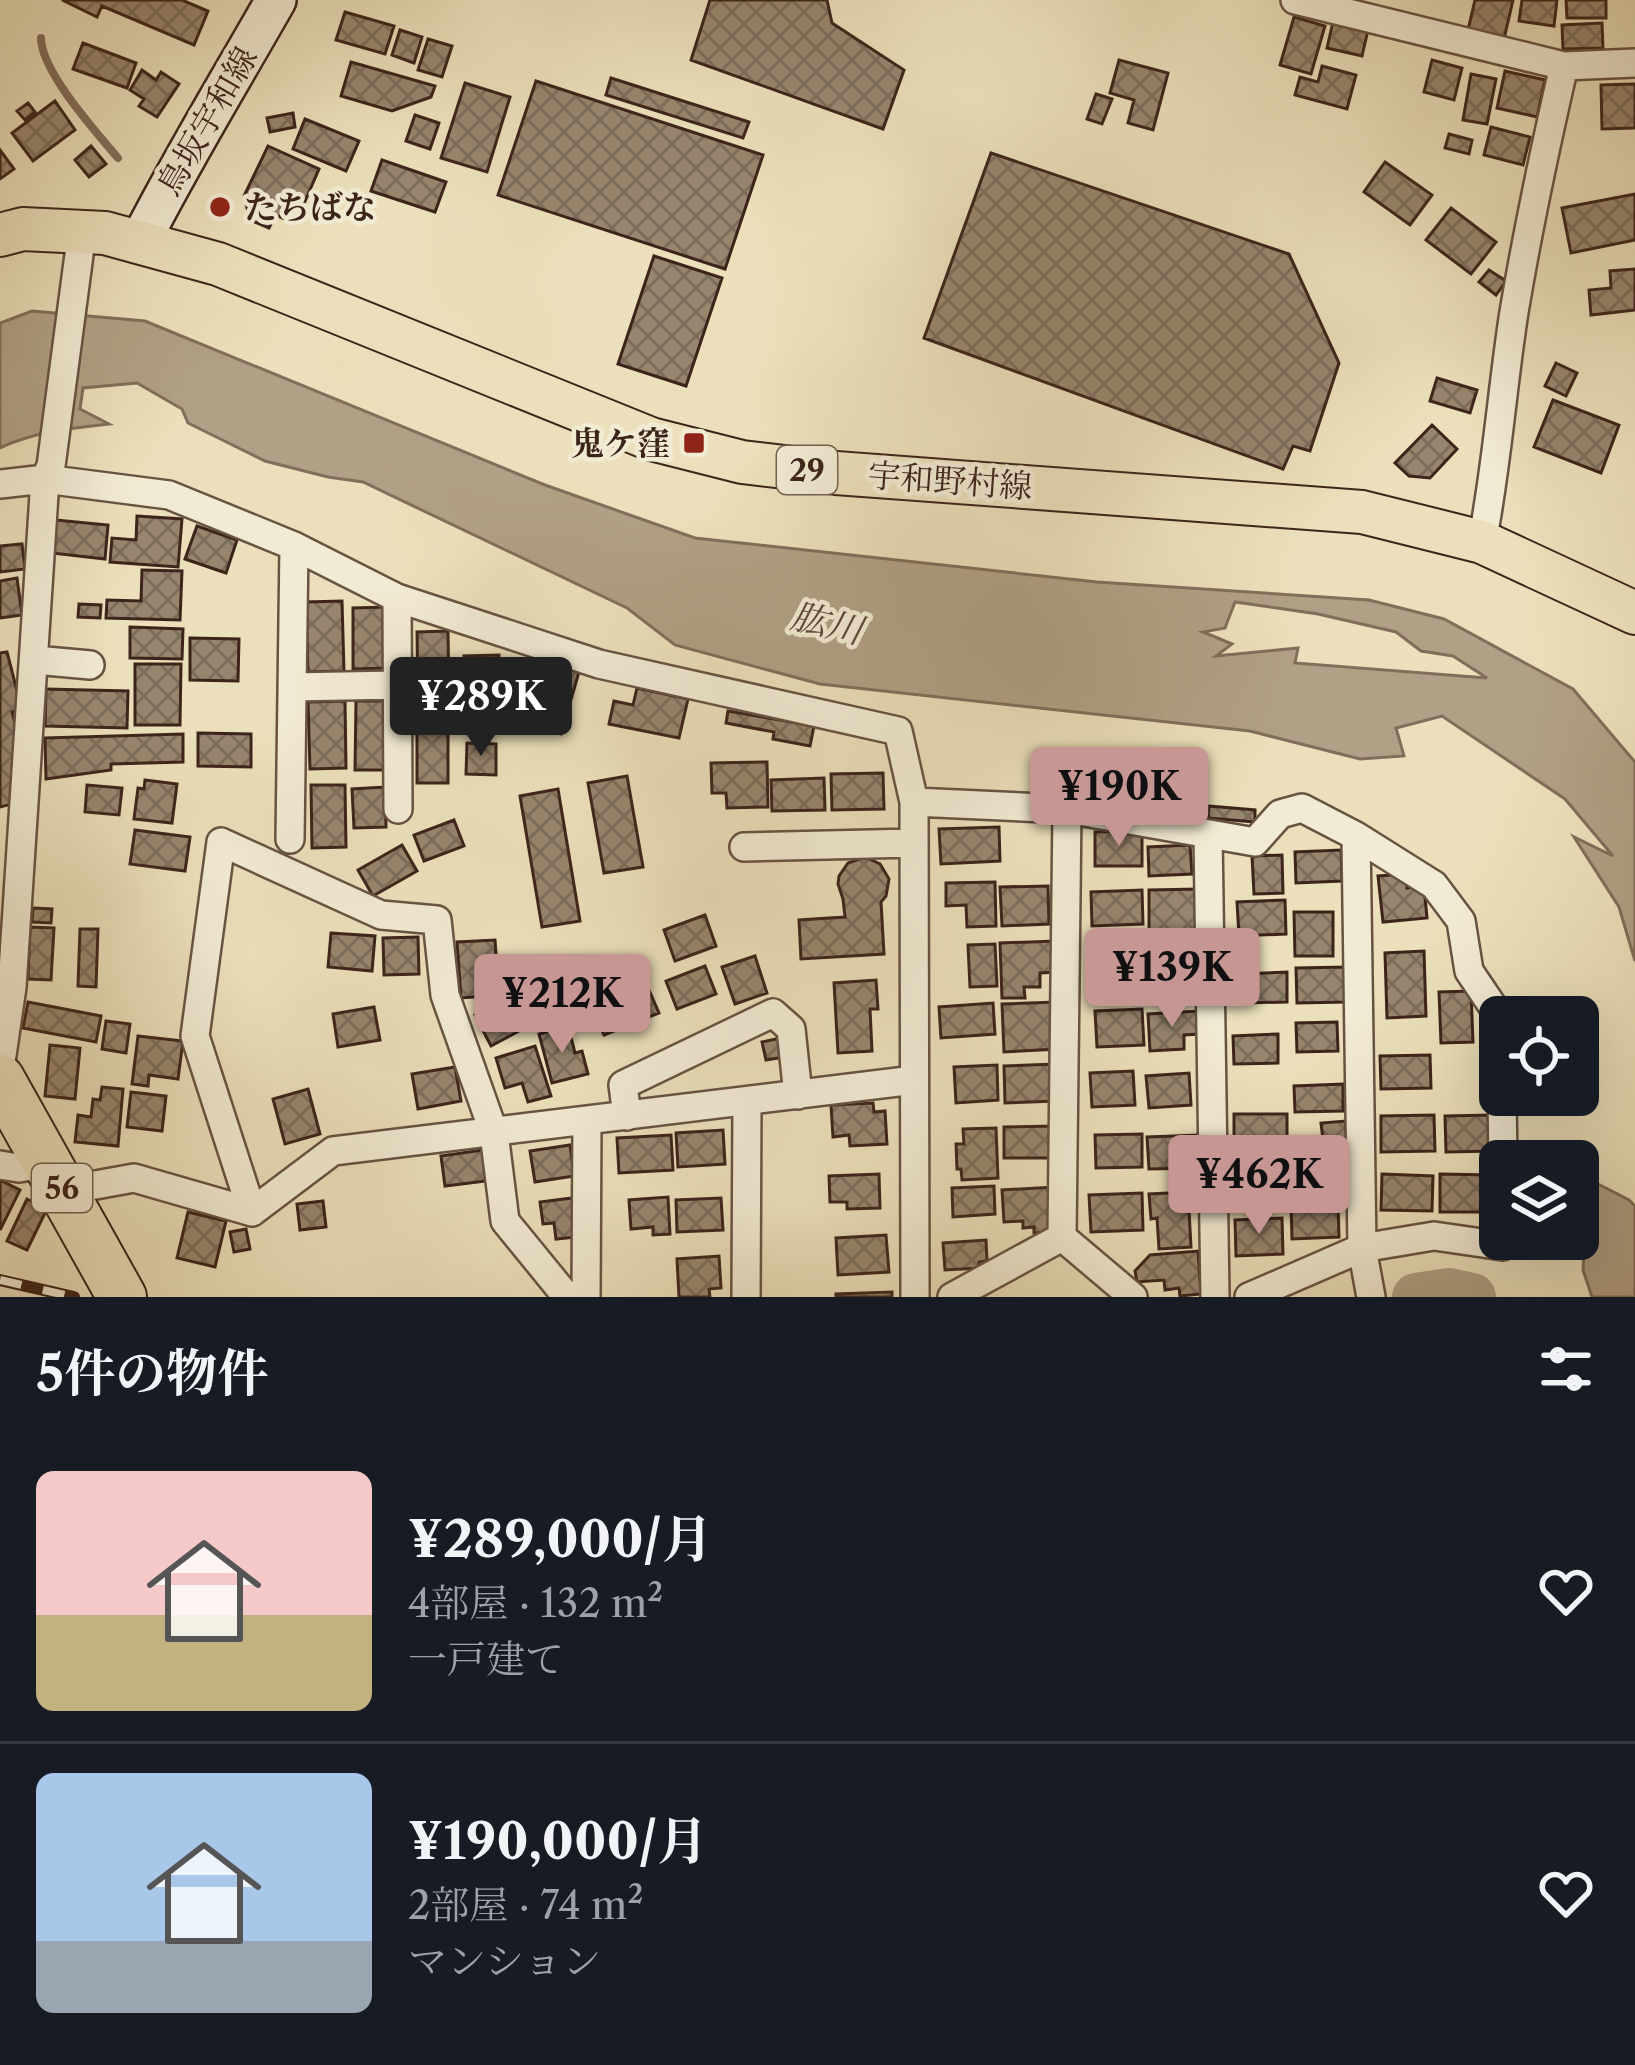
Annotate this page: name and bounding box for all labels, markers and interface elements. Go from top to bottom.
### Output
street label: 鳥坂宇和線 [148,39,266,203]
place label: たちばな [244,187,376,228]
marker: たちばな [207,194,233,220]
place label: 鬼ケ窪 [571,423,670,464]
marker: 鬼ケ窪 [681,430,707,456]
road number: 29 [777,446,837,494]
street label: 宇和野村線 [866,455,1034,507]
water label: 肱川 [787,593,871,653]
pin: ¥289K [397,657,565,759]
text: ¥289K [417,672,545,720]
pin: ¥190K [1035,747,1203,849]
text: ¥190K [1057,762,1181,810]
pin: ¥139K [1088,928,1256,1030]
text: ¥139K [1112,943,1232,991]
pin: ¥212K [478,954,646,1056]
text: ¥212K [501,969,623,1017]
map controls [1479,996,1599,1260]
button: locate [1479,996,1599,1116]
pin: ¥462K [1175,1135,1343,1237]
button: layers [1479,1140,1599,1260]
text: ¥462K [1195,1150,1323,1198]
road number: 56 [32,1164,92,1212]
icon: filters [1533,1336,1599,1402]
text: 5件の物件 [36,1342,268,1404]
text: ¥289,000/月 [408,1508,713,1570]
icon: home [132,1519,276,1663]
icon: heart [1533,1558,1599,1624]
text: 4部屋 · 132 m² [408,1579,663,1627]
text: 一戸建て [408,1635,564,1683]
text: ¥190,000/月 [408,1810,708,1872]
icon: home [132,1821,276,1965]
icon: heart [1533,1860,1599,1926]
text: 2部屋 · 74 m² [408,1881,643,1929]
text: マンション [408,1937,601,1985]

